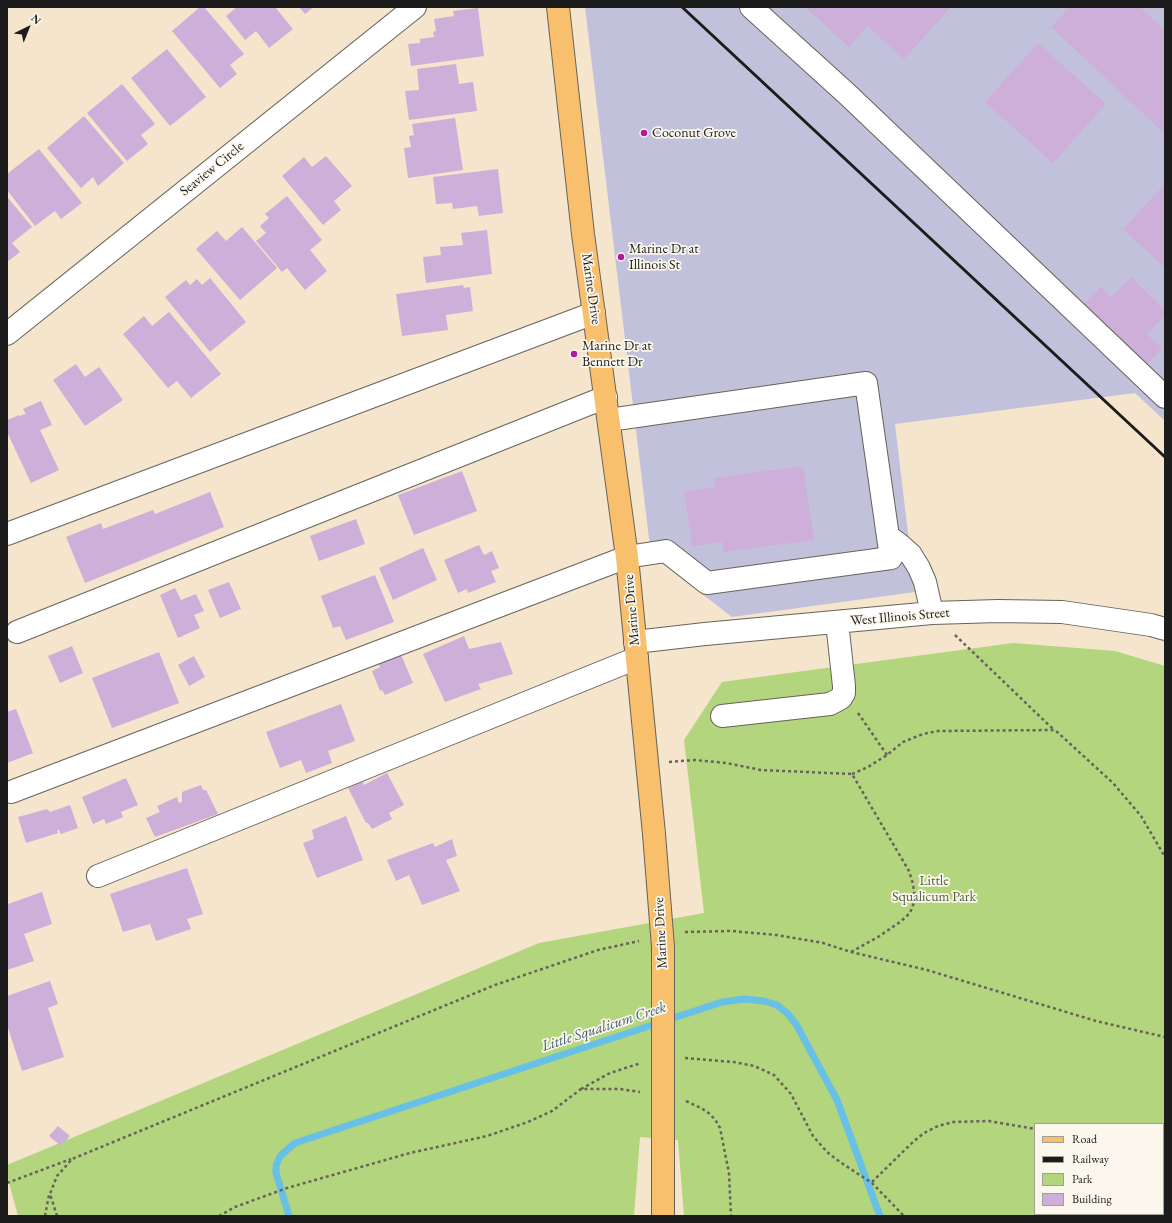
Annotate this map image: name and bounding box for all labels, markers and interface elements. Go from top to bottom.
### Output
north arrow [8,8,48,48]
text: N [28,11,44,27]
place label: Coconut Grove [652,125,736,141]
marker: Coconut Grove [639,128,649,138]
street label: Seaview Circle [177,138,247,200]
place label: Marine Dr at Illinois St [629,241,699,274]
street label: Marine Drive [578,252,604,326]
marker: Marine Dr at Illinois St [616,252,626,262]
place label: Marine Dr at Bennett Dr [582,338,652,370]
marker: Marine Dr at Bennett Dr [569,349,579,359]
street label: Marine Drive [621,574,643,646]
street label: West Illinois Street [850,604,950,630]
park label: Little Squalicum Park [892,873,976,906]
street label: Marine Drive [651,897,671,969]
water label: Little Squalicum Creek [539,998,669,1056]
legend [1034,1123,1164,1215]
text: Road [1072,1131,1097,1147]
text: Railway [1072,1151,1109,1167]
text: Park [1072,1171,1092,1187]
text: Building [1072,1191,1112,1207]

